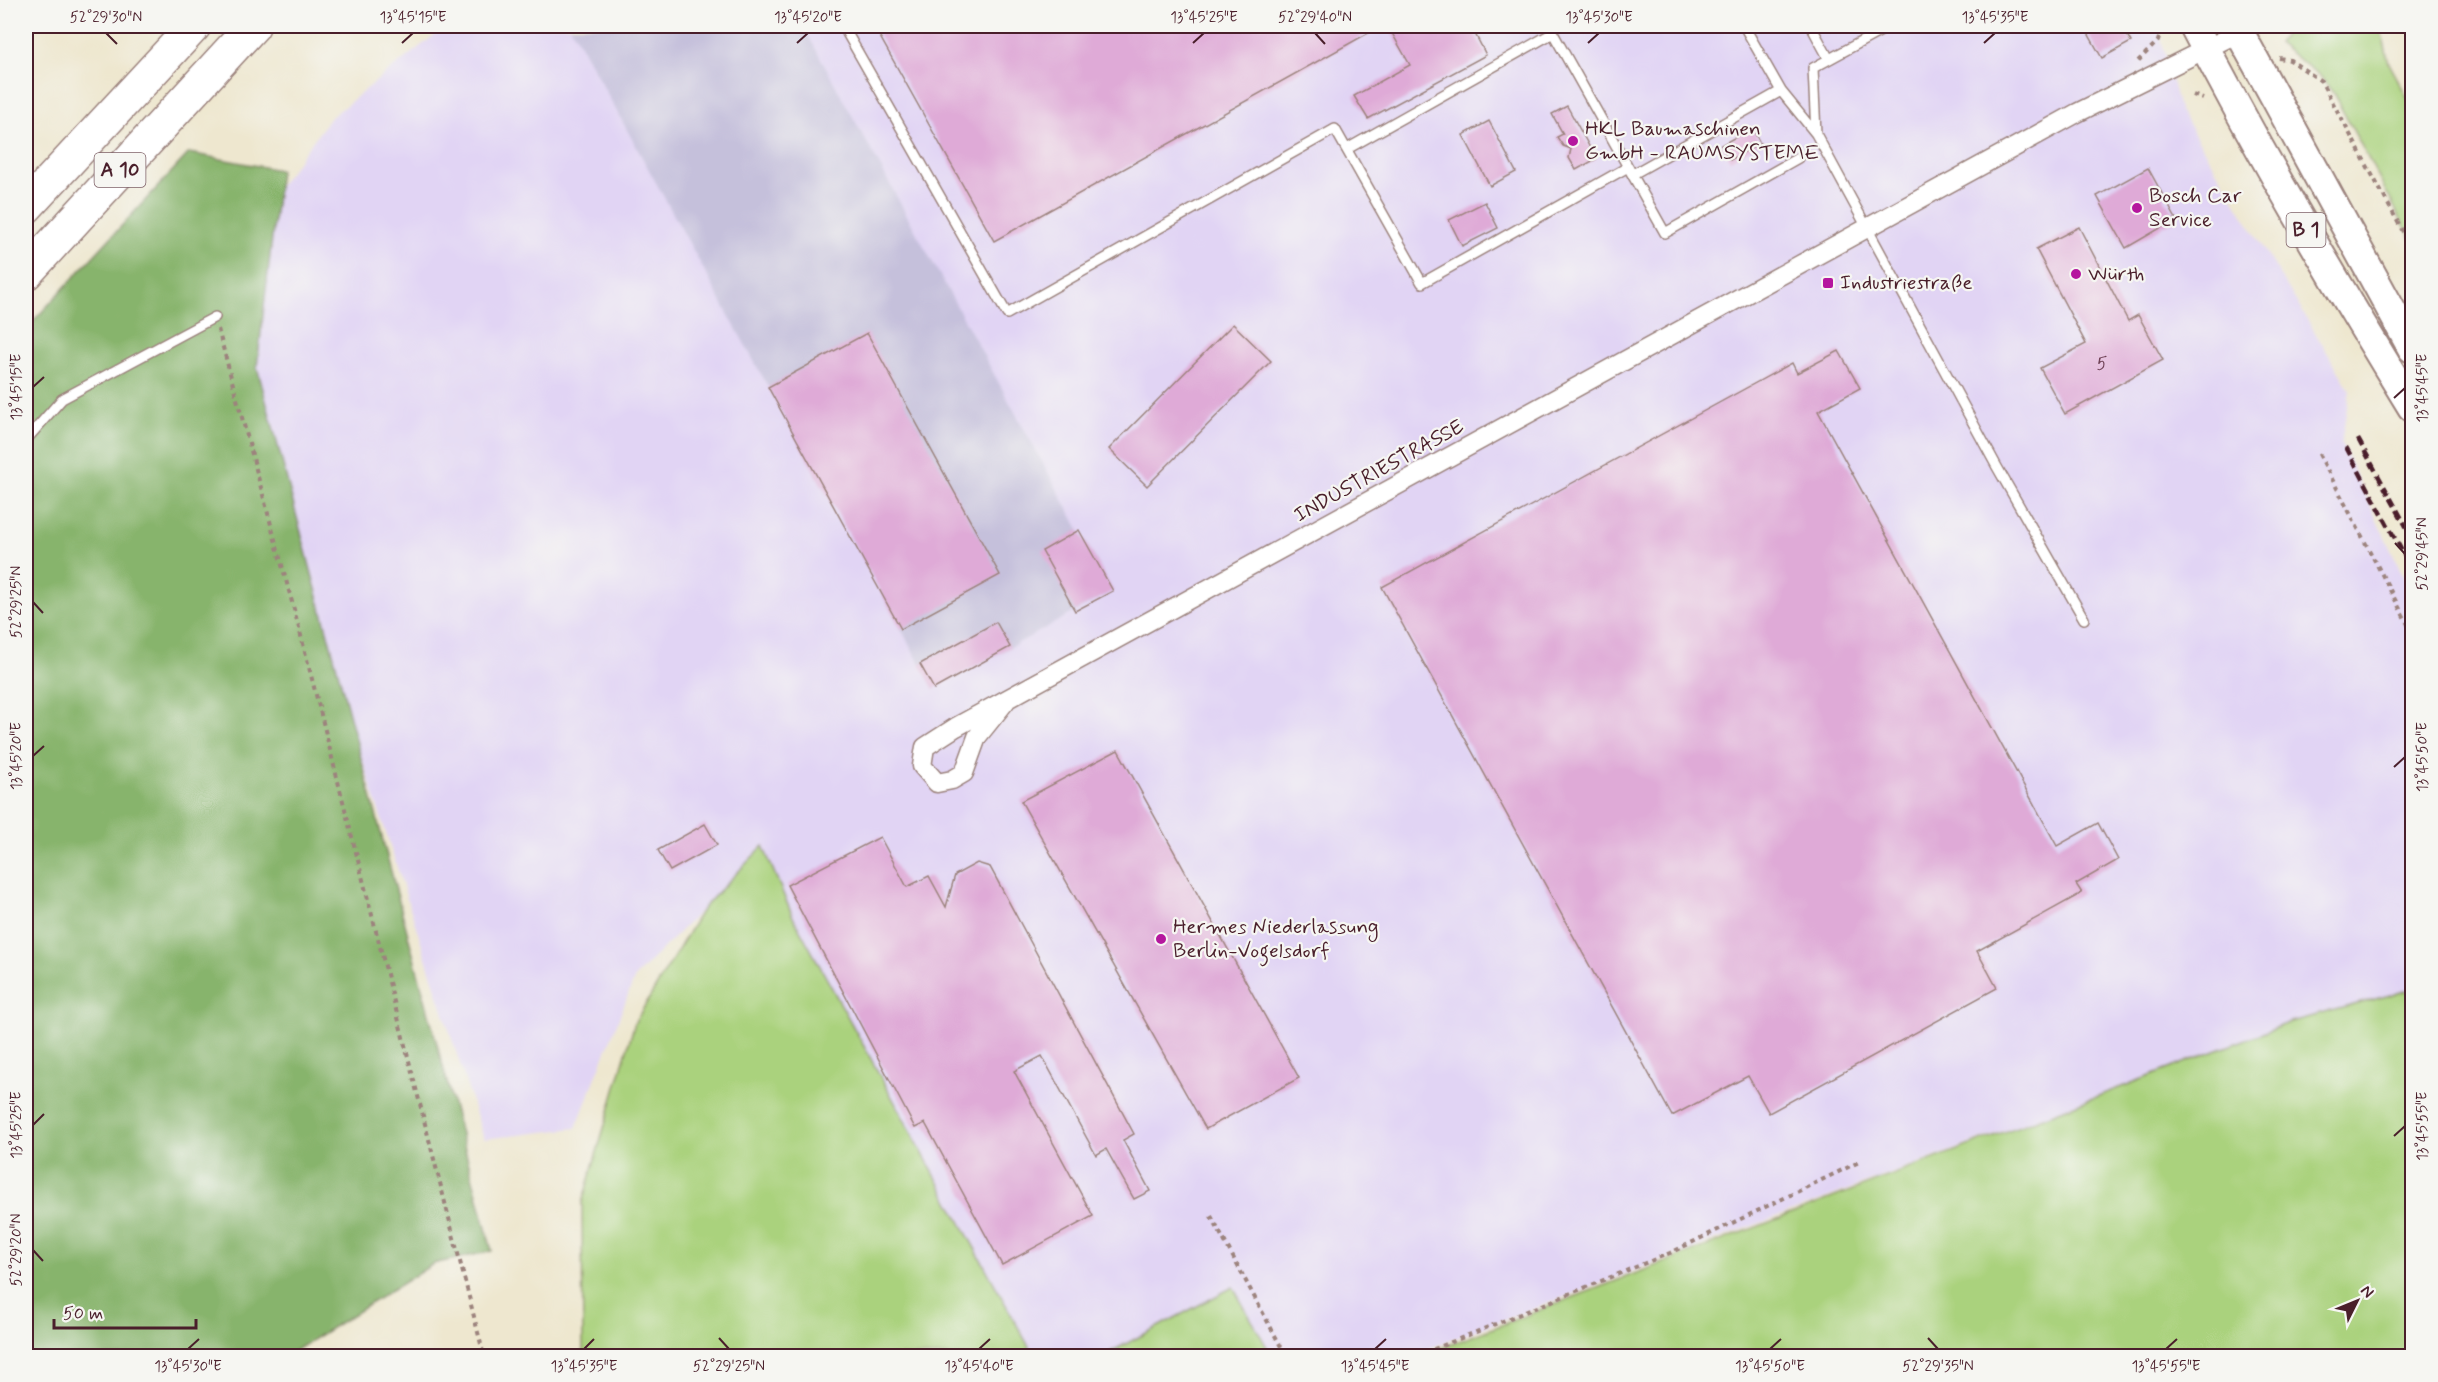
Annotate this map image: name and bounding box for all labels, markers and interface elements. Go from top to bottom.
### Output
text: 52°29'30"N [70,8,142,28]
text: 13°45'15"E [380,8,447,28]
text: 13°45'20"E [774,8,842,28]
text: 13°45'25"E [1170,8,1238,28]
text: 52°29'40"N [1278,8,1352,28]
text: 13°45'30"E [1565,8,1633,28]
text: 13°45'35"E [1961,8,2029,28]
place label: HKL Baumaschinen GmbH - RAUMSYSTEME [1585,115,1819,167]
marker: HKL Baumaschinen GmbH - RAUMSYSTEME [1566,134,1580,148]
road number: A 10 [94,153,146,187]
place label: Bosch Car Service [2149,182,2242,234]
marker: Bosch Car Service [2130,201,2144,215]
road number: B 1 [2286,213,2326,247]
place label: Würth [2088,260,2144,288]
marker: Würth [2069,267,2083,281]
place label: Industriestraße [1840,269,1972,297]
marker: Industriestraße [1821,276,1835,290]
house number: 5 [2097,352,2108,376]
text: 13°45'15"E [7,353,27,420]
text: 13°45'45"E [2413,353,2433,422]
street label: INDUSTRIESTRASSE [1289,413,1469,529]
text: 52°29'45"N [2413,517,2433,591]
text: 52°29'25"N [7,566,27,638]
text: 13°45'20"E [7,722,27,790]
text: 13°45'50"E [2413,722,2433,792]
place label: Hermes Niederlassung Berlin-Vogelsdorf [1173,913,1379,967]
marker: Hermes Niederlassung Berlin-Vogelsdorf [1154,932,1168,946]
text: 13°45'25"E [7,1091,27,1159]
text: 13°45'55"E [2413,1091,2433,1161]
text: 52°29'20"N [7,1214,27,1286]
north arrow [2327,1271,2387,1331]
text: N [2356,1281,2378,1303]
scale bar [54,1292,196,1330]
text: 50 m [63,1302,103,1326]
text: 13°45'30"E [154,1357,222,1377]
text: 13°45'35"E [550,1357,618,1377]
text: 52°29'25"N [693,1357,765,1377]
text: 13°45'40"E [944,1357,1014,1377]
text: 13°45'45"E [1341,1357,1410,1377]
text: 13°45'50"E [1735,1357,1805,1377]
text: 52°29'35"N [1902,1357,1974,1377]
text: 13°45'55"E [2131,1357,2201,1377]

